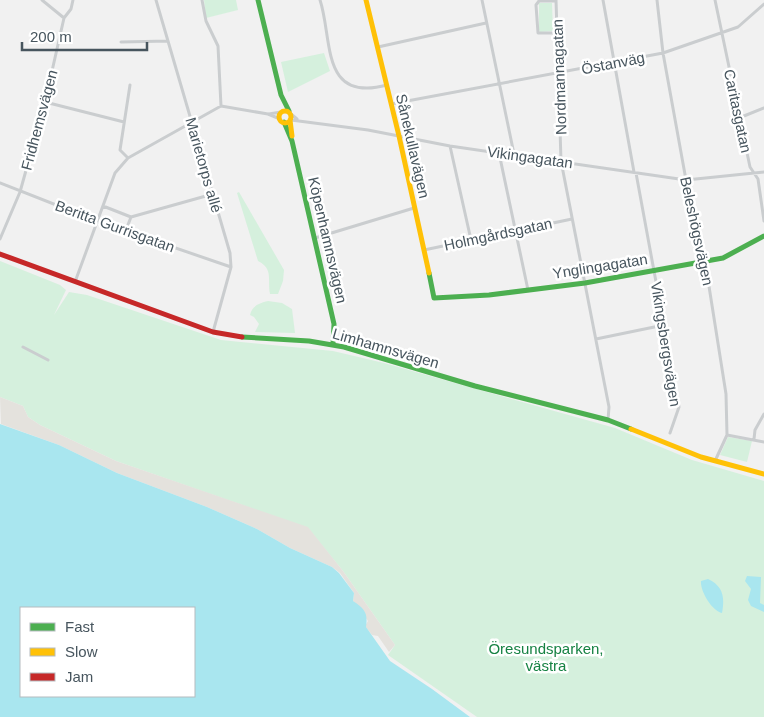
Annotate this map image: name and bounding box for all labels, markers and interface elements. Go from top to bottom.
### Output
street label: Nordmannagatan [548,19,570,135]
scale bar [22,20,148,52]
text: 200 m [30,28,72,45]
street label: Östanväg [580,49,646,77]
street label: Fridhemsvägen [17,68,61,172]
street label: Caritasgatan [721,68,755,154]
street label: Sånekullavägen [393,92,433,200]
street label: Marietorps allé [182,115,226,215]
street label: Vikingagatan [486,143,574,171]
street label: Köpenhamnsvägen [305,175,351,305]
street label: Beleshögsvägen [677,175,717,287]
street label: Beritta Gurrisgatan [53,196,177,256]
street label: Holmgårdsgatan [442,214,554,254]
street label: Ynglingagatan [551,250,649,282]
street label: Vikingsbergsvägen [648,280,684,408]
street label: Limhamnsvägen [331,325,441,371]
legend [20,607,195,697]
text: Fast [65,618,95,635]
park label: Öresundsparken, västra [488,640,604,674]
text: Slow [65,643,98,660]
text: Jam [65,668,93,685]

